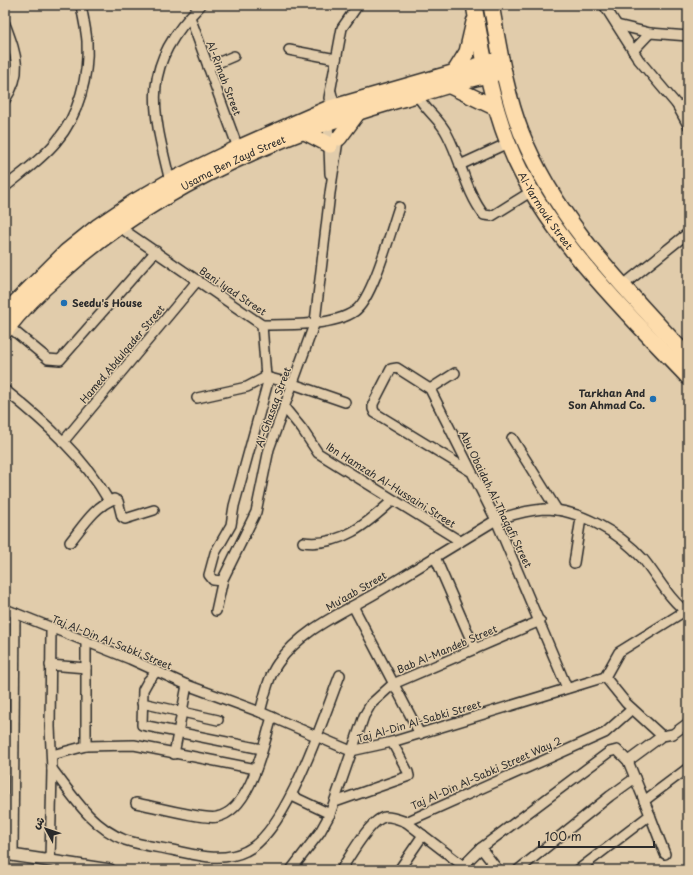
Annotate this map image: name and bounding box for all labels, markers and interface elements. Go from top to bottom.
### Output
street label: Al-Rimah Street [203,38,246,117]
street label: Usama Ben Zayd Street [178,131,287,194]
street label: Al-Yarmouk Street [515,169,577,252]
street label: Bani Iyad Street [196,263,270,319]
place label: Seedu's House [72,295,143,310]
marker: Seedu's House [59,298,69,308]
street label: Hamed Abdulqader Street [76,301,167,406]
street label: Al-Ghasaq Street [251,365,294,449]
place label: Tarkhan And Son Ahmad Co. [568,385,645,412]
marker: Tarkhan And Son Ahmad Co. [648,394,658,404]
street label: Abu Obaidah Al-Thaqafi Street [456,428,536,570]
street label: Ibn Hamzah Al-Hussaini Street [324,438,459,531]
street label: Mu'aab Street [323,567,389,614]
street label: Taj Al-Din Al-Sabki Street [50,611,175,673]
street label: Bab Al-Mandeb Street [394,621,499,676]
street label: Taj Al-Din Al-Sabki Street [355,696,483,745]
street label: Taj Al-Din Al-Sabki Street Way 2 [408,732,563,813]
north arrow [26,809,66,849]
text: ش [28,812,48,832]
scale bar [539,823,654,849]
text: 100 m [545,827,582,845]

